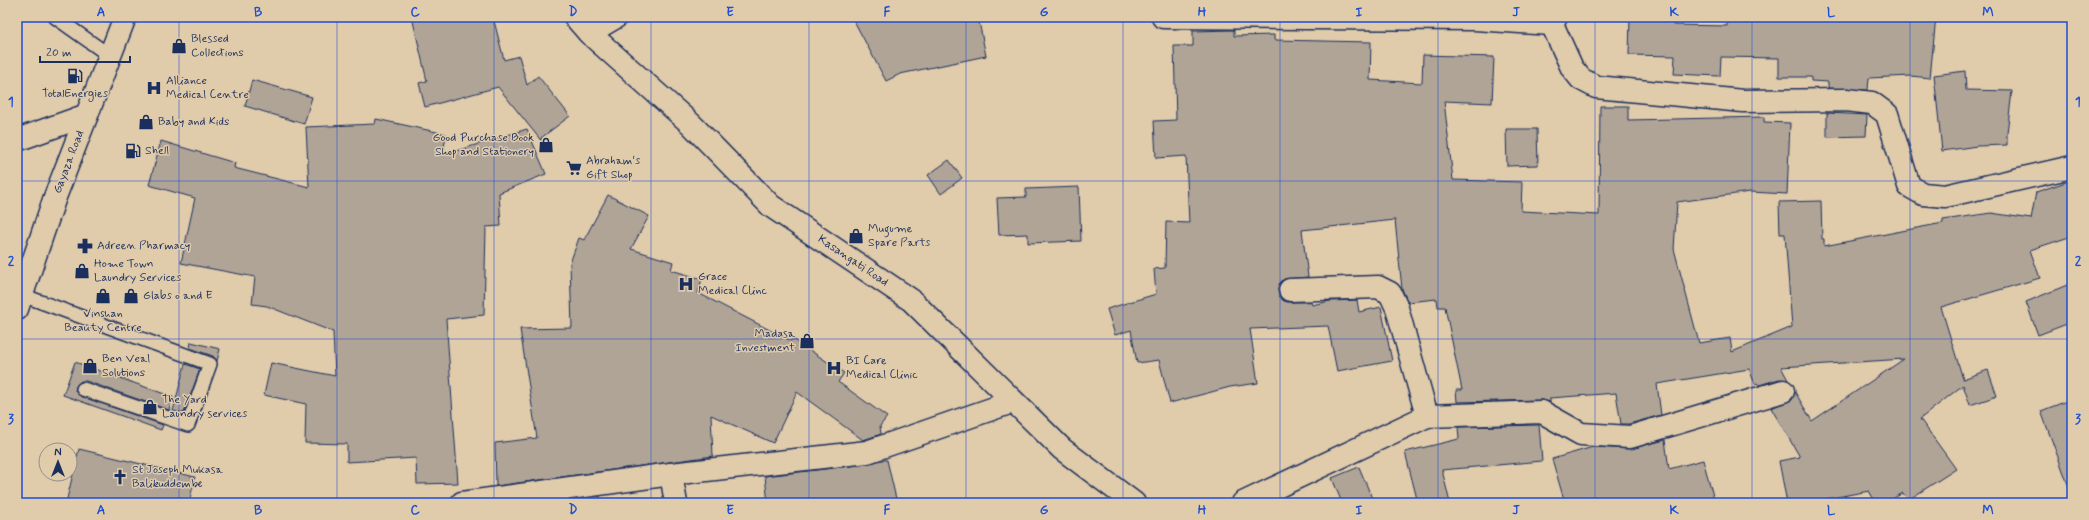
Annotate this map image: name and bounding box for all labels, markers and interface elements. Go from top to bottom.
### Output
text: A [97,4,105,21]
text: B [254,4,263,21]
text: C [410,4,420,21]
text: D [569,4,578,21]
text: E [726,4,734,21]
text: F [884,4,891,21]
text: G [1040,4,1049,21]
text: H [1198,4,1207,21]
text: I [1356,4,1363,21]
text: J [1512,4,1520,21]
text: K [1669,4,1679,21]
text: L [1827,4,1836,21]
text: M [1982,4,1994,21]
place label: Blessed Collections [191,31,244,61]
shop icon: Blessed Collections [170,37,188,55]
scale bar [40,38,130,64]
text: 20 m [46,45,72,61]
fuel station icon: TotalEnergies [66,67,84,85]
place label: Alliance Medical Centre [166,73,249,103]
hospital icon: Alliance Medical Centre [145,79,163,97]
place label: TotalEnergies [42,86,109,102]
text: 1 [8,94,14,111]
text: 1 [2075,94,2081,111]
shop icon: Baby and Kids [137,113,155,131]
place label: Baby and Kids [158,114,229,130]
street label: Gayaza Road [50,128,88,196]
place label: Good Purchase Book Shop and Stationery [433,130,534,160]
shop icon: Good Purchase Book Shop and Stationery [537,136,555,154]
fuel station icon: Shell [124,142,142,160]
place label: Shell [145,143,169,159]
place label: Abraham's Gift Shop [586,153,641,183]
supermarket icon: Abraham's Gift Shop [565,159,583,177]
place label: Mugume Spare Parts [868,221,931,251]
shop icon: Mugume Spare Parts [847,227,865,245]
street label: Kasangati Road [814,231,892,291]
pharmacy icon: Adreen Pharmacy [76,237,94,255]
place label: Adreen Pharmacy [97,238,190,254]
text: 2 [8,253,15,270]
text: 2 [2075,253,2082,270]
place label: Home Town Laundry Services [94,256,182,286]
shop icon: Home Town Laundry Services [73,262,91,280]
place label: Grace Medical Clinc [698,269,767,299]
hospital icon: Grace Medical Clinc [677,275,695,293]
shop icon: Vinshan Beauty Centre [94,287,112,305]
shop icon: Glabs o and E [122,287,140,305]
place label: Glabs o and E [143,288,213,304]
place label: Vinshan Beauty Centre [64,306,142,336]
place label: Madasa Investment [735,326,796,356]
shop icon: Madasa Investment [798,332,816,350]
place label: Ben Veal Solutions [102,351,150,381]
place label: BI Care Medical Clinic [846,353,918,383]
shop icon: Ben Veal Solutions [81,357,99,375]
hospital icon: BI Care Medical Clinic [825,359,843,377]
place label: The Yard Laundry services [162,392,248,422]
shop icon: The Yard Laundry services [141,398,159,416]
text: 3 [8,411,14,428]
text: 3 [2075,411,2081,428]
north arrow [38,442,78,482]
text: N [54,446,62,460]
place label: St Joseph Mukasa Balikuddembe [132,462,223,492]
church icon: St Joseph Mukasa Balikuddembe [111,468,129,486]
text: A [97,502,105,519]
text: B [254,502,263,519]
text: C [410,502,420,519]
text: D [569,502,578,519]
text: E [726,502,734,519]
text: F [884,502,891,519]
text: G [1040,502,1049,519]
text: H [1198,502,1207,519]
text: I [1356,502,1363,519]
text: J [1512,502,1520,519]
text: K [1669,502,1679,519]
text: L [1827,502,1836,519]
text: M [1982,502,1994,519]

